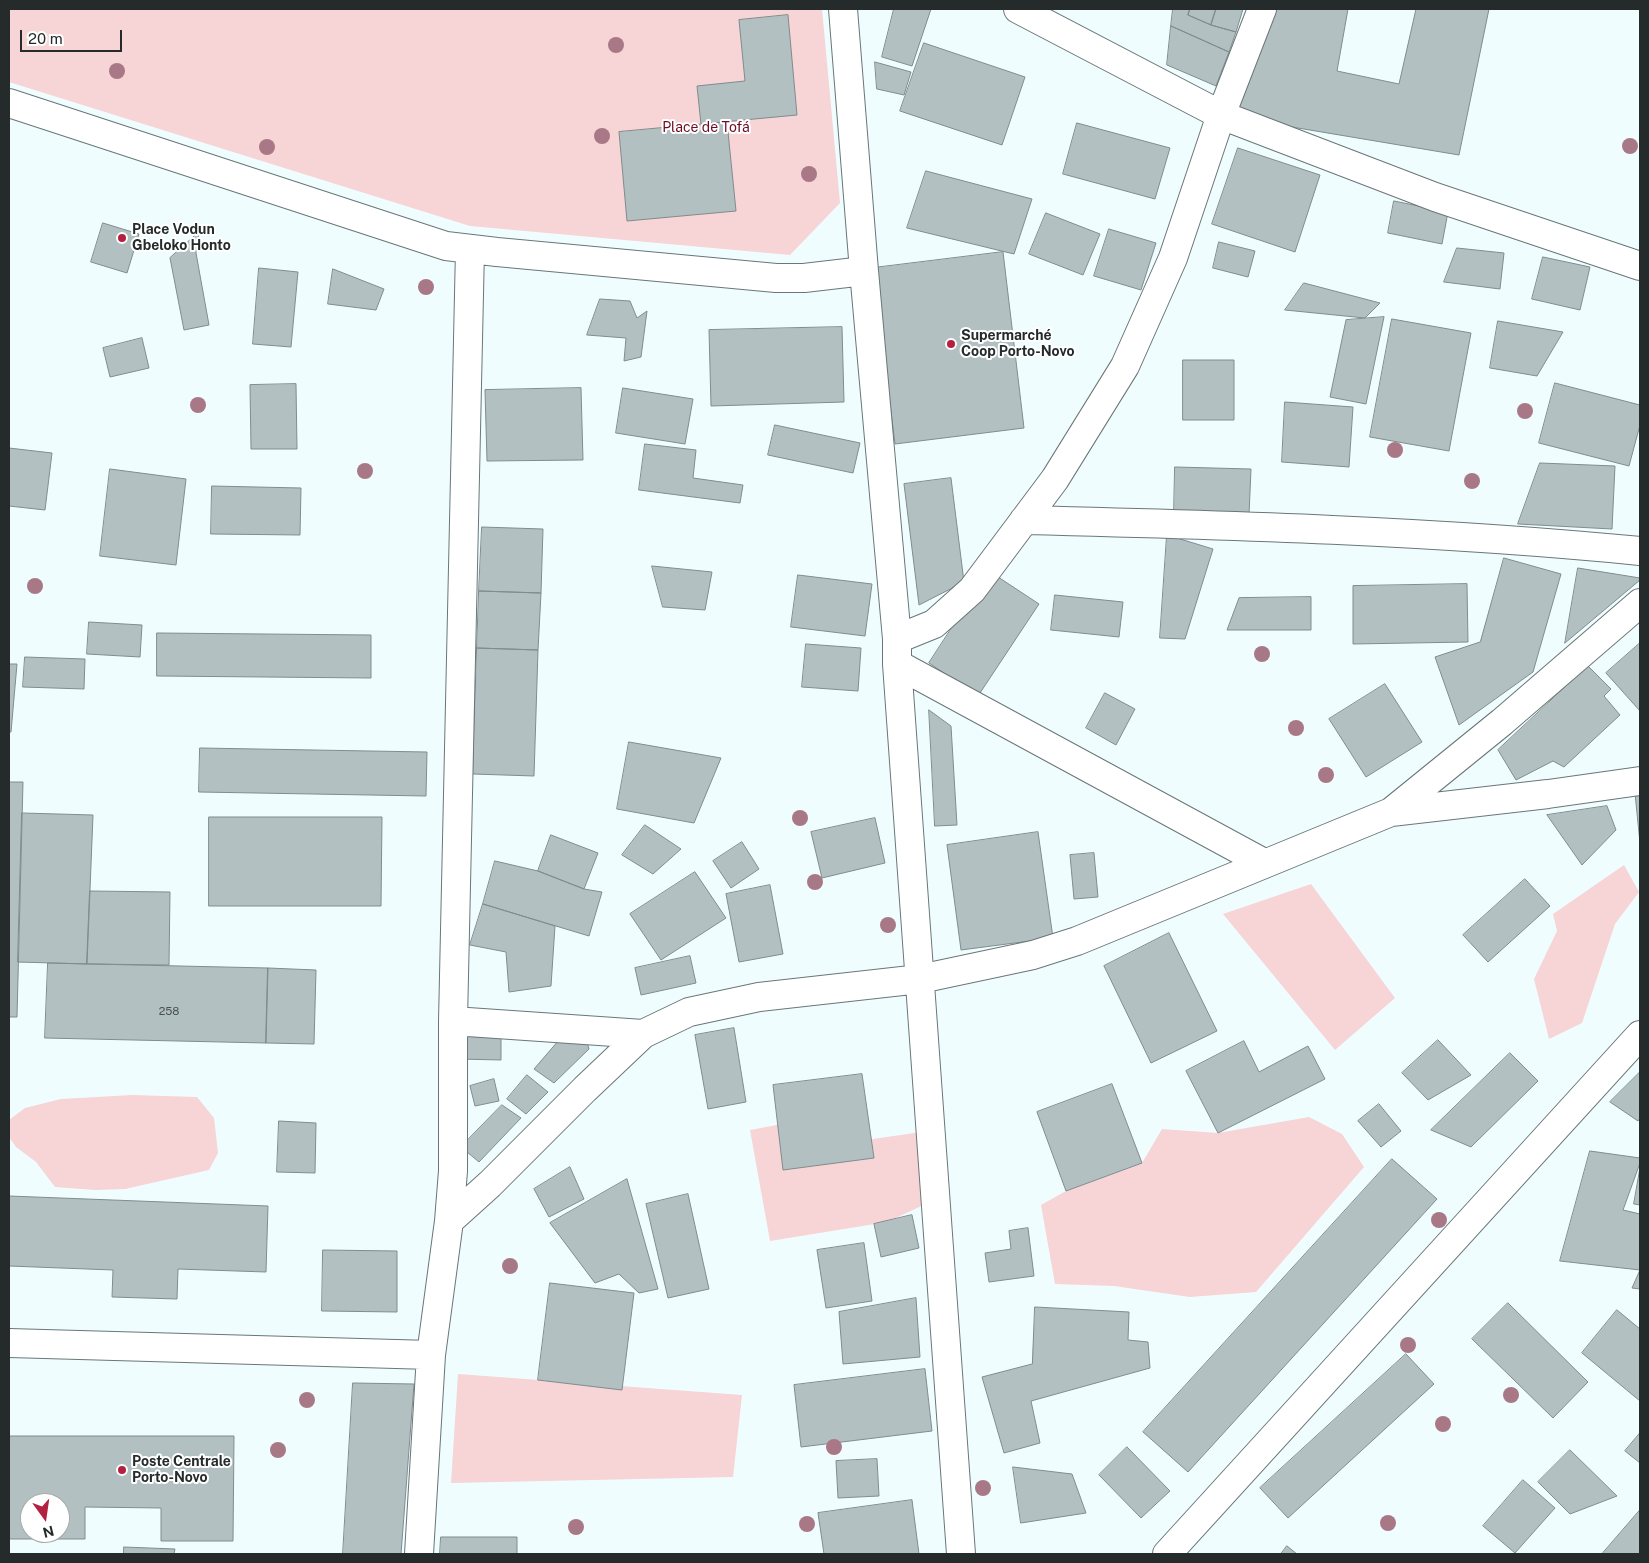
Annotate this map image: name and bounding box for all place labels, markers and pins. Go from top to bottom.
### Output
place label: Place Vodun Gbeloko Honto [132,222,231,254]
marker: Place Vodun Gbeloko Honto [116,232,128,244]
place label: Supermarché Coop Porto-Novo [961,328,1075,361]
marker: Supermarché Coop Porto-Novo [945,338,957,350]
place label: Poste Centrale Porto-Novo [132,1454,231,1486]
marker: Poste Centrale Porto-Novo [116,1464,128,1476]

